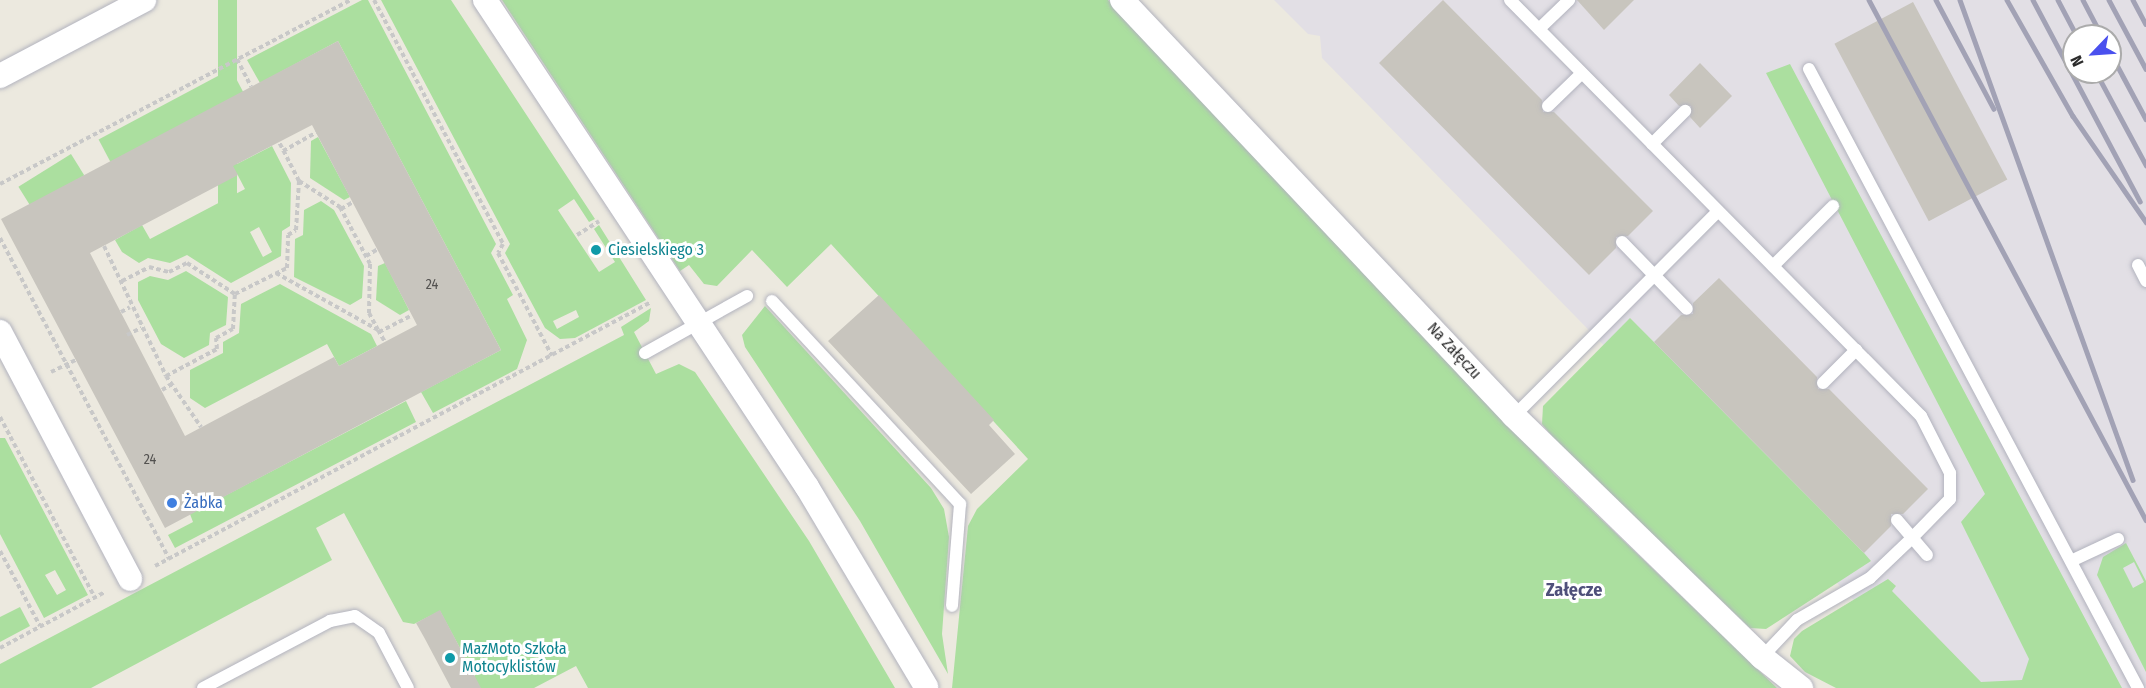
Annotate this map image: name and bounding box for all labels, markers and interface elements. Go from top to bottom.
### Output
north arrow [2062,24,2122,84]
text: N [2066,53,2088,69]
place label: Ciesielskiego 3 [608,240,704,260]
marker: Ciesielskiego 3 [589,243,603,257]
house number: 24 [426,277,438,293]
street label: Na Załęczu [1423,319,1485,383]
house number: 24 [144,452,156,468]
place label: Żabka [184,493,223,513]
marker: Żabka [165,496,179,510]
district label: Załęcze [1546,579,1602,601]
place label: MazMoto Szkoła Motocyklistów [462,639,567,677]
marker: MazMoto Szkoła Motocyklistów [443,651,457,665]

